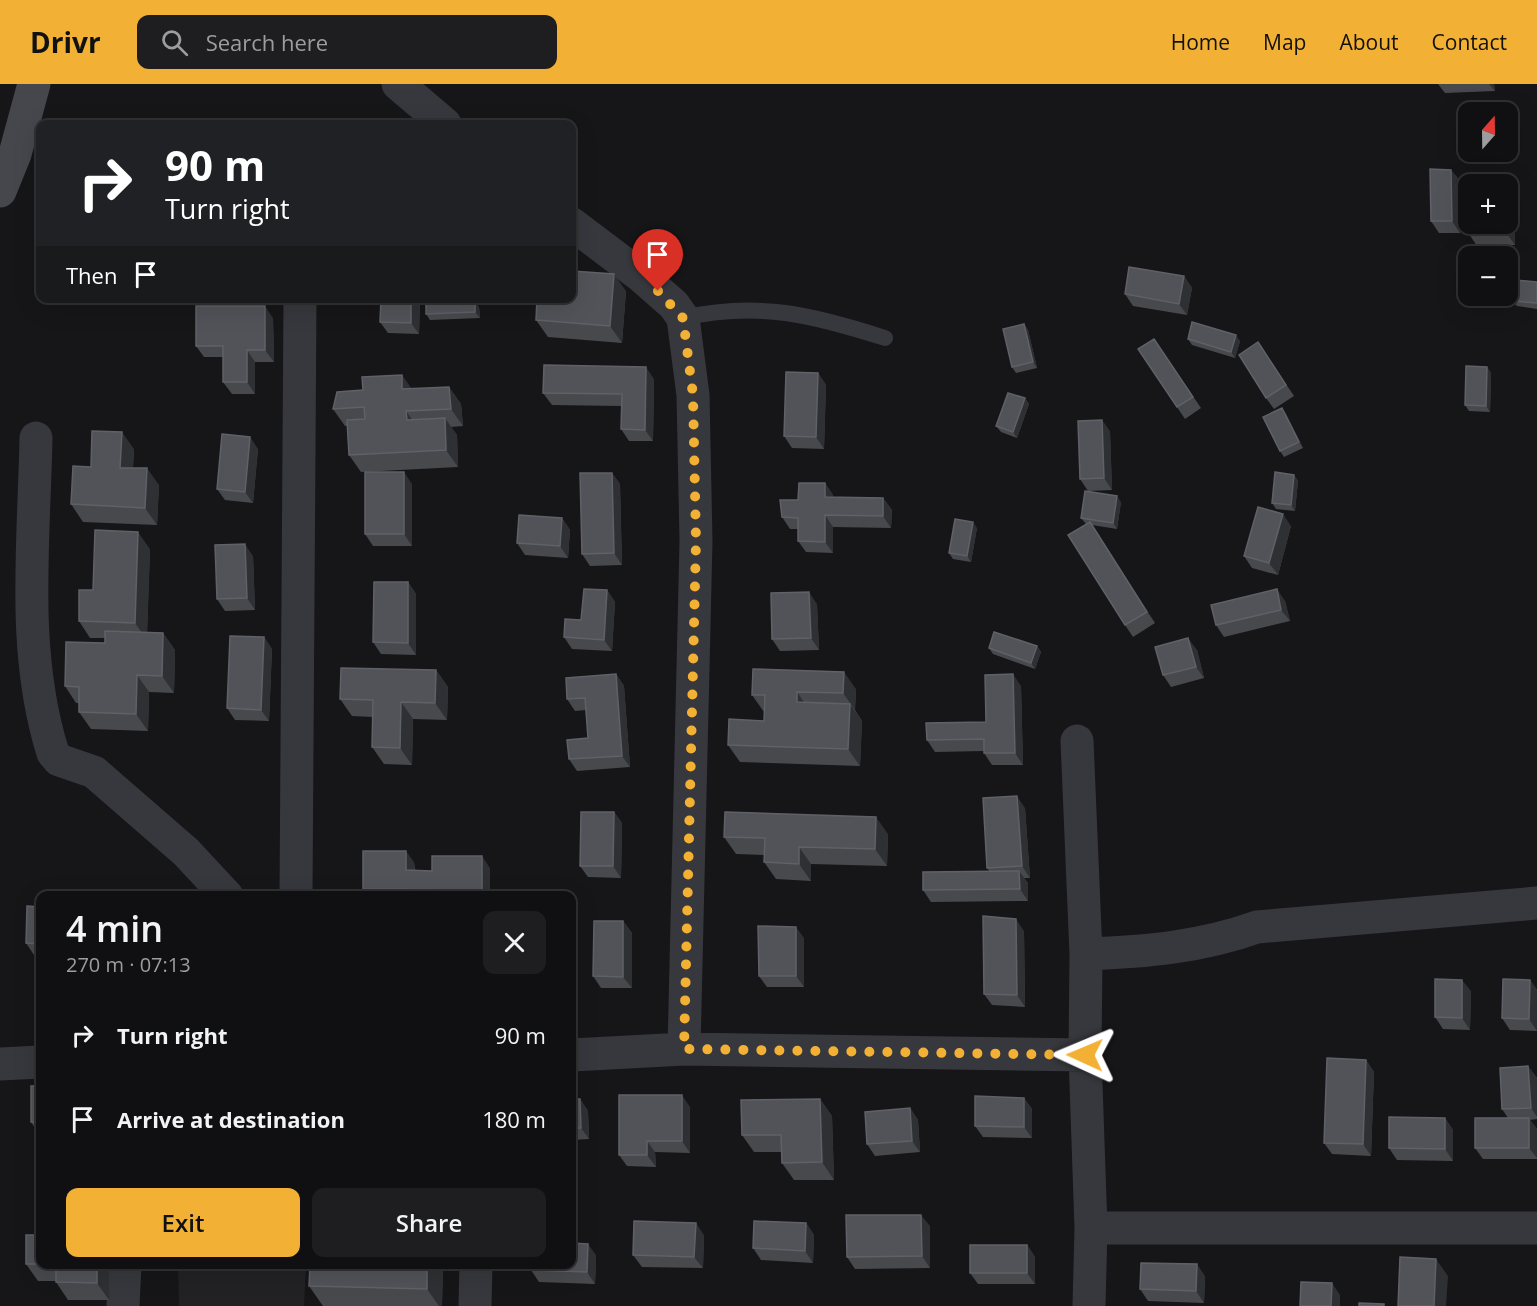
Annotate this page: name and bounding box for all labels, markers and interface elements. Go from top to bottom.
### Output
search box [137,15,557,69]
text: Drivr [30,23,101,61]
icon: search [158,26,191,59]
text: Search here [206,27,328,57]
text: Home [1171,28,1230,56]
text: Map [1263,28,1306,56]
text: About [1339,28,1399,56]
text: Contact [1432,28,1507,56]
north arrow [1458,102,1518,162]
map controls [1458,102,1518,306]
text: 90 m [165,136,265,193]
icon: right [66,144,144,222]
button: + [1458,174,1518,234]
text: Turn right [165,190,290,227]
pin [632,229,683,291]
icon: arrive [641,238,674,271]
button: − [1458,246,1518,306]
icon: arrive [129,258,162,291]
text: Then [66,260,117,290]
text: 4 min [66,904,163,953]
button: close [483,911,546,974]
text: 270 m · 07:13 [66,951,191,978]
icon: right [66,1019,99,1052]
text: Turn right [117,1020,228,1050]
text: 90 m [495,1020,546,1050]
position arrow [1053,1023,1117,1087]
icon: arrive [66,1103,99,1136]
text: Arrive at destination [117,1104,345,1134]
text: 180 m [482,1104,546,1134]
button: Exit [66,1188,300,1257]
button: Share [312,1188,546,1257]

